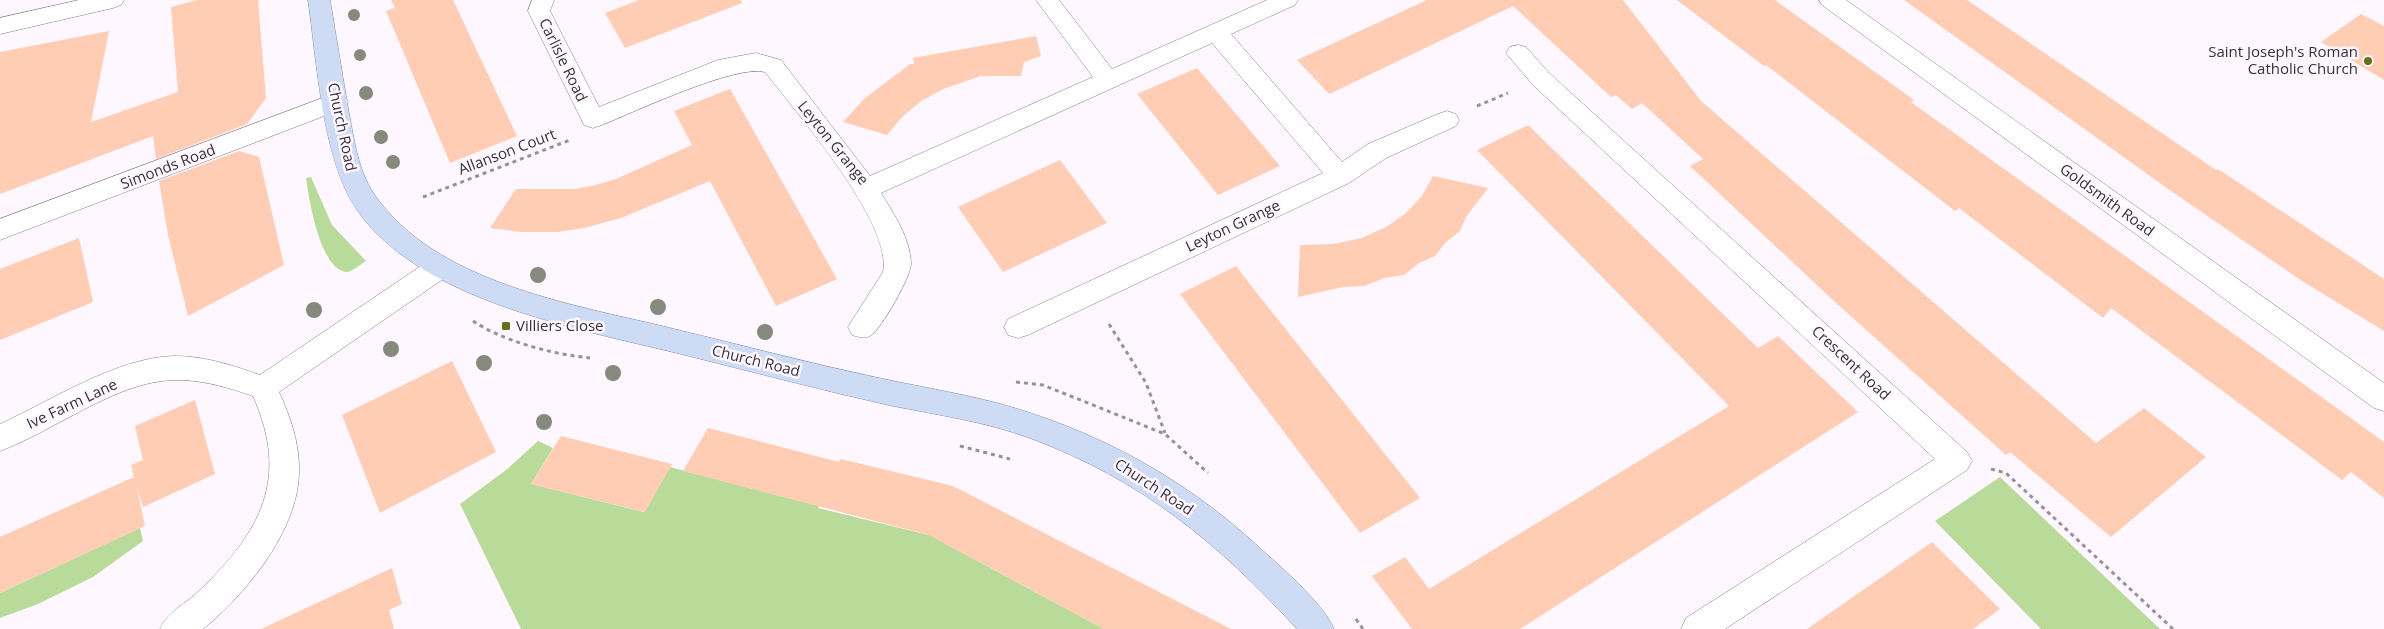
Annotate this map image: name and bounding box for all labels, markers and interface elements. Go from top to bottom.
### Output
street label: Carlisle Road [535,14,593,105]
place label: Saint Joseph's Roman Catholic Church [2208,41,2358,78]
marker: Saint Joseph's Roman Catholic Church [2362,55,2374,67]
street label: Church Road [324,81,362,173]
street label: Leyton Grange [794,96,874,188]
street label: Allanson Court [455,123,558,179]
street label: Simonds Road [117,139,218,193]
street label: Goldsmith Road [2056,158,2159,240]
street label: Leyton Grange [1182,194,1283,256]
place label: Villiers Close [516,315,604,335]
marker: Villiers Close [500,320,512,332]
street label: Crescent Road [1808,321,1895,404]
street label: Church Road [710,339,802,381]
street label: Ive Farm Lane [23,373,120,433]
street label: Church Road [1111,453,1198,519]

